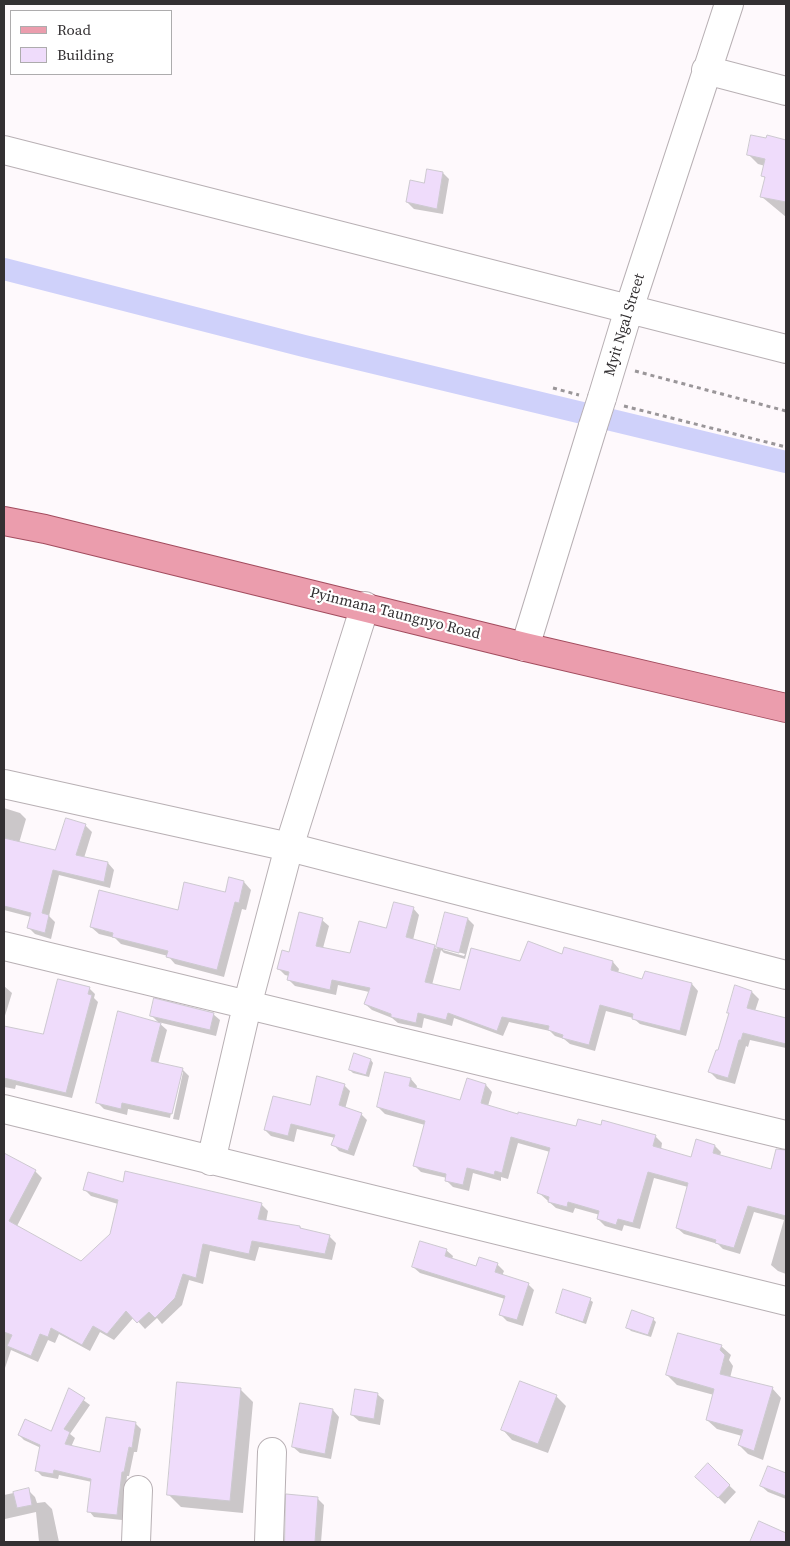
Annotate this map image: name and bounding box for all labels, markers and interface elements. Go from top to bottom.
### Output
legend [10,10,172,75]
text: Road [57,19,91,40]
text: Building [57,44,114,65]
street label: Myit Ngal Street [601,272,649,378]
street label: Pyinmana Taungnyo Road [308,584,482,644]

